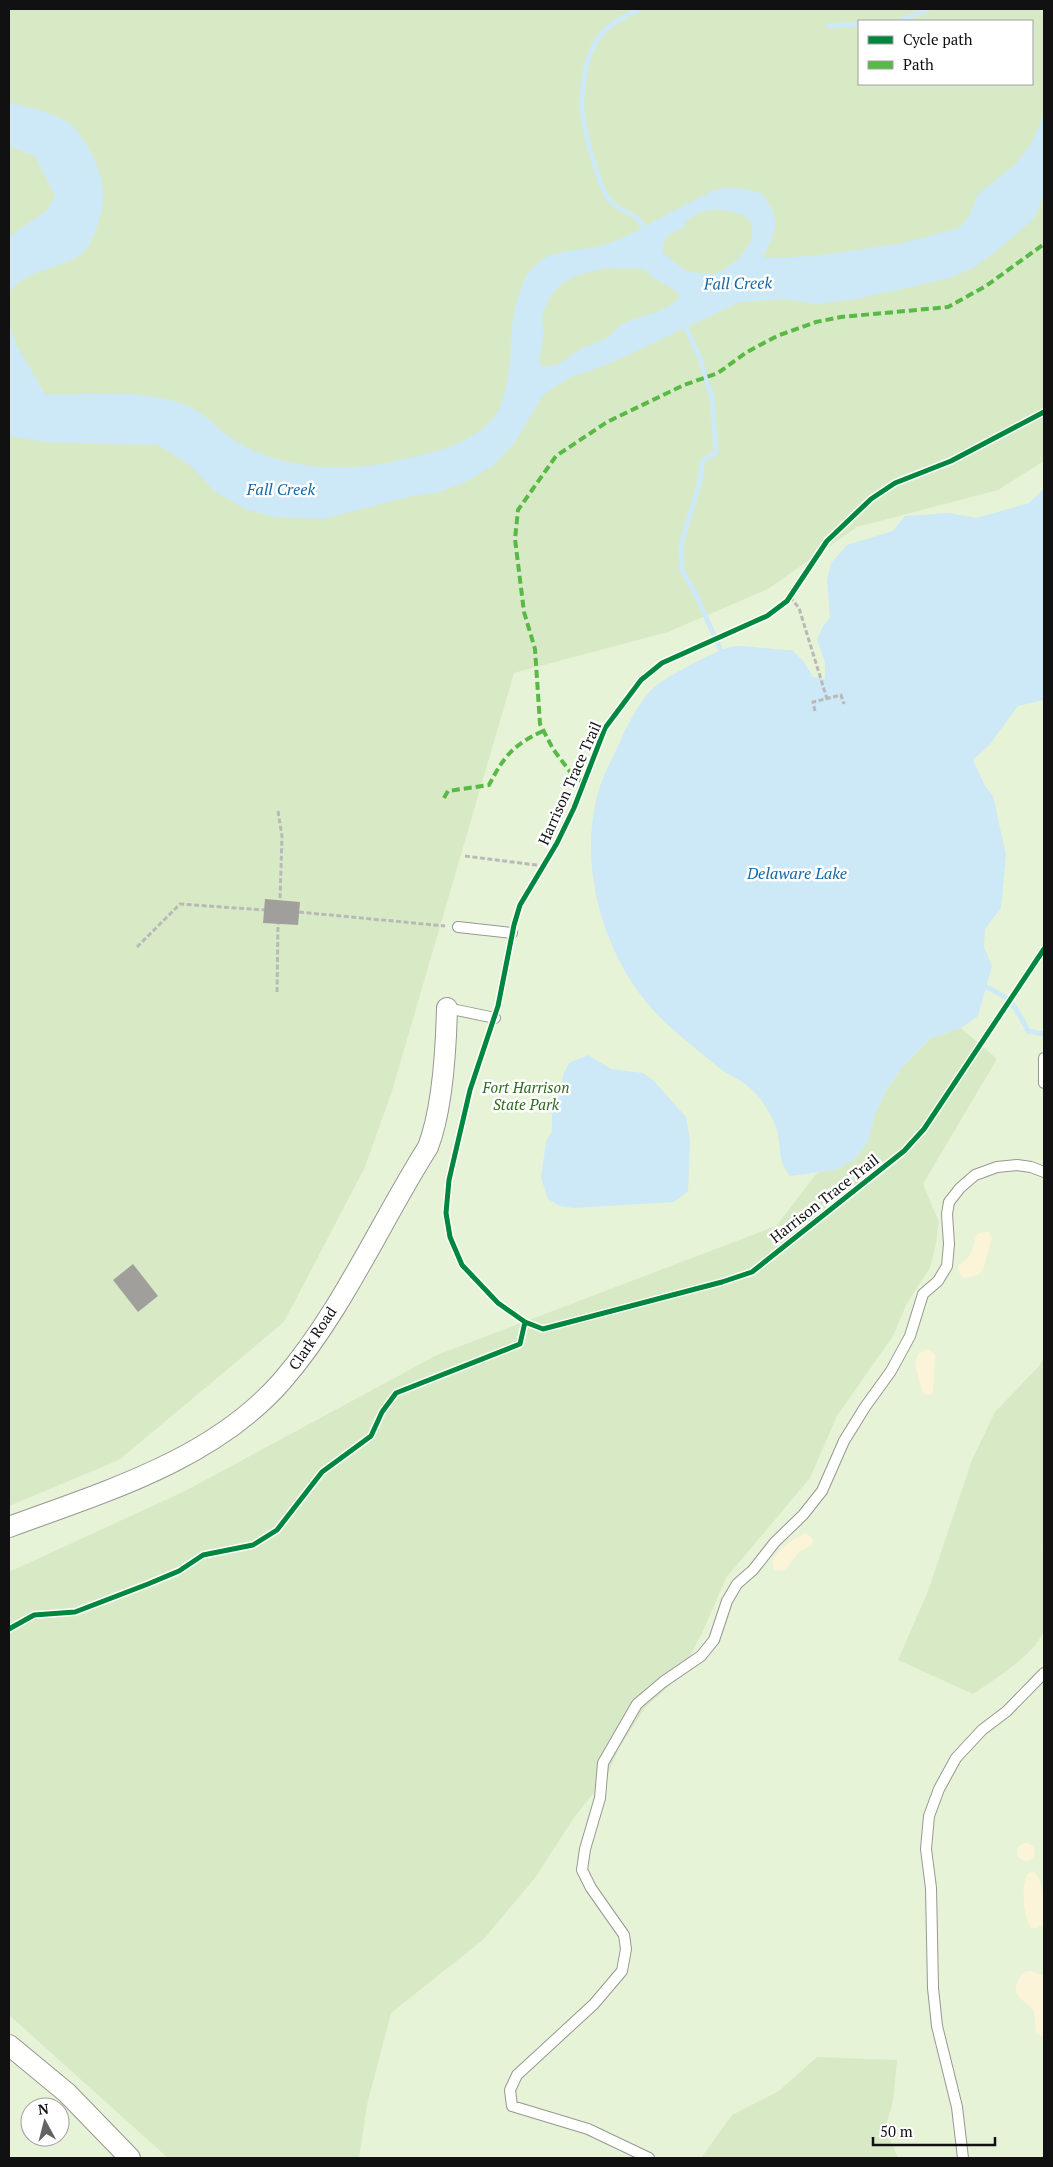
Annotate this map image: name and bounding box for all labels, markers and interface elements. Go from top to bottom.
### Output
legend [858,20,1033,85]
text: Cycle path [903,29,973,49]
text: Path [903,54,934,74]
water label: Fall Creek [703,271,773,295]
water label: Fall Creek [246,478,316,500]
street label: Harrison Trace Trail [533,718,605,848]
water label: Delaware Lake [746,862,847,884]
park label: Fort Harrison State Park [482,1077,569,1114]
street label: Harrison Trace Trail [765,1149,883,1247]
street label: Clark Road [283,1302,341,1374]
north arrow [20,2097,70,2147]
text: N [37,2098,50,2119]
scale bar [873,2114,996,2146]
text: 50 m [880,2121,913,2141]

